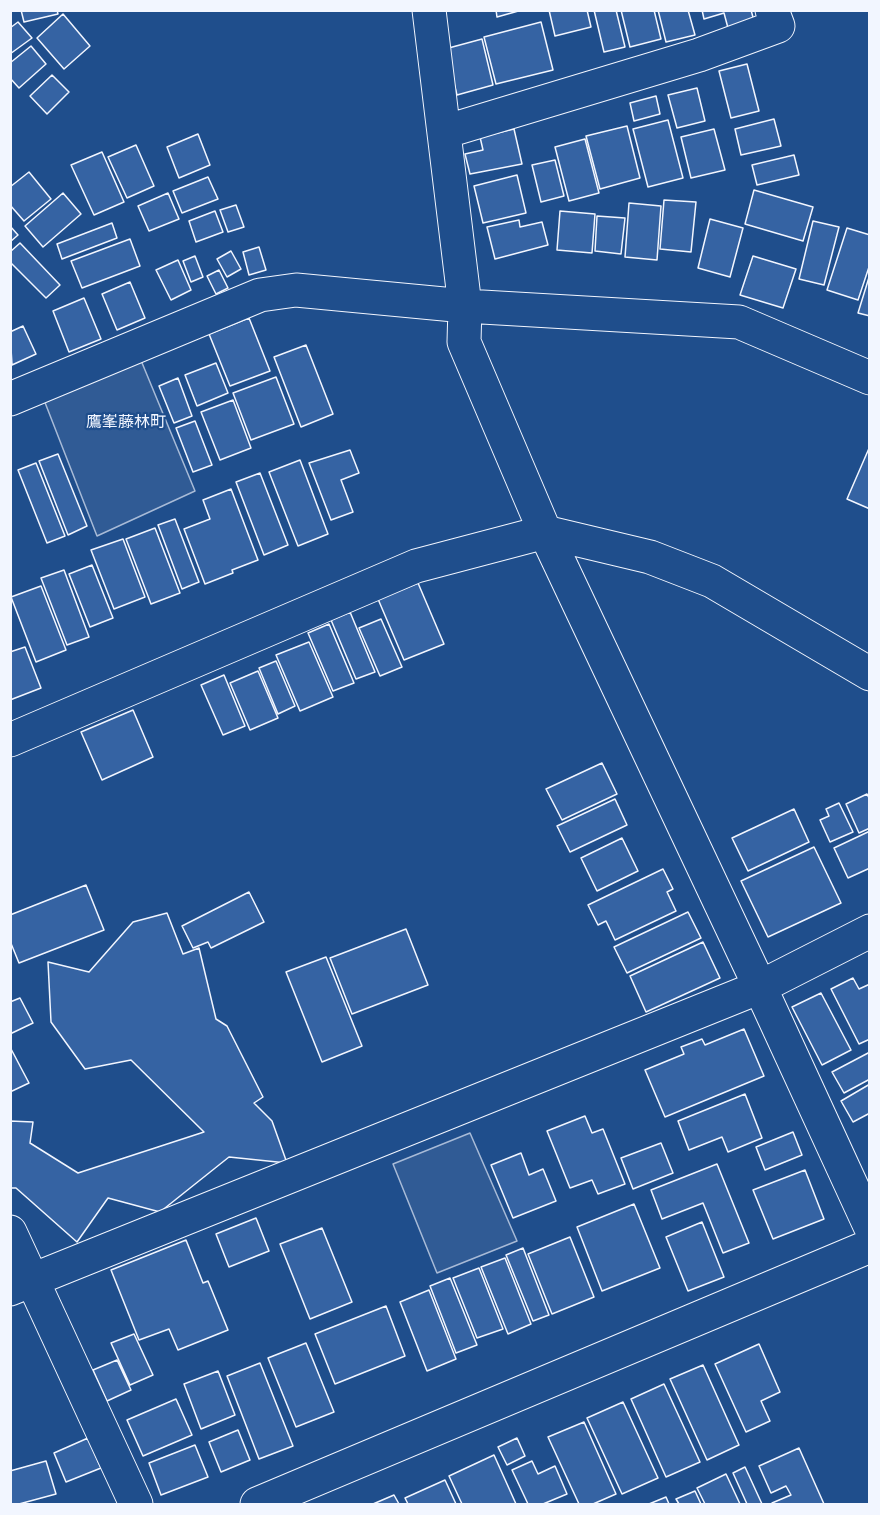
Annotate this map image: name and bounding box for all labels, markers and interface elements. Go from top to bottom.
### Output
district label: 鷹峯藤林町 [86,413,166,433]

